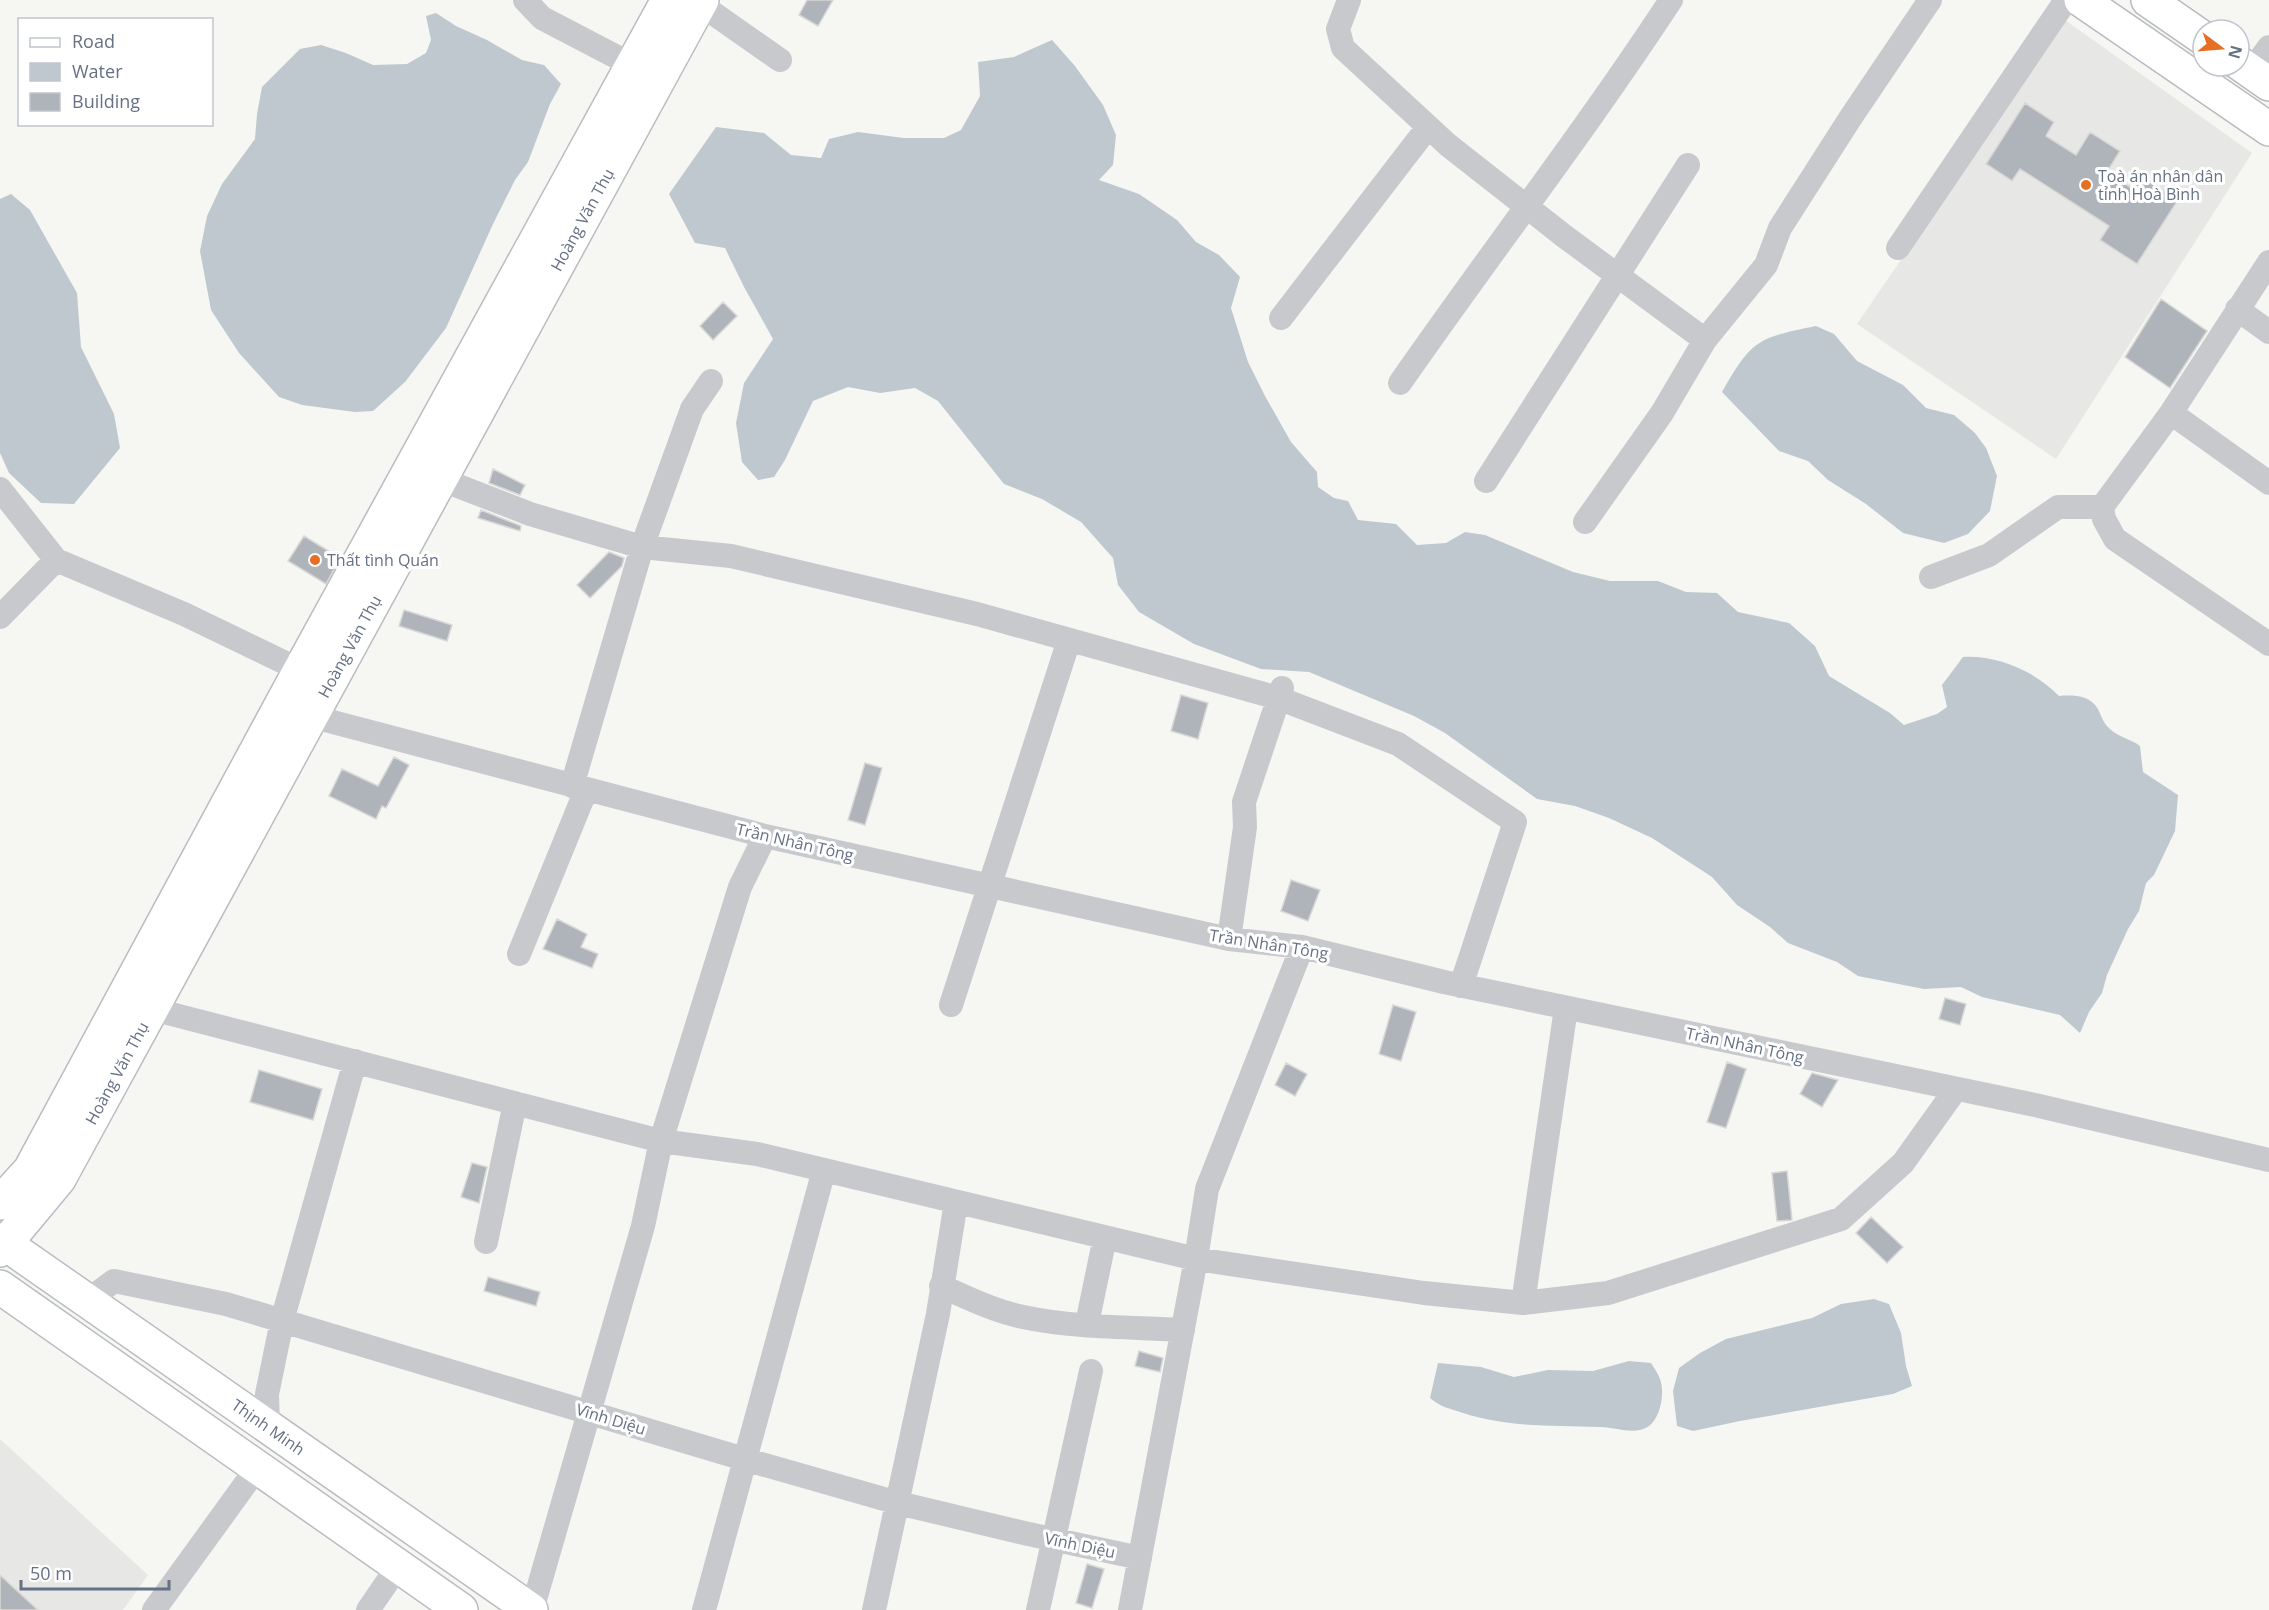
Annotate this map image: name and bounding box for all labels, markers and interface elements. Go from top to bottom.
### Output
legend [18,18,213,126]
north arrow [2191,18,2251,78]
text: Road [72,29,115,53]
text: N [2223,43,2248,61]
text: Water [72,59,123,83]
text: Building [72,89,140,113]
street label: Hoàng Văn Thụ [545,164,619,275]
place label: Toà án nhân dân tỉnh Hoà Bình [2098,165,2223,205]
marker: Toà án nhân dân tỉnh Hoà Bình [2079,178,2093,192]
place label: Thất tình Quán [327,549,439,571]
marker: Thất tình Quán [308,553,322,567]
street label: Hoàng Văn Thụ [313,591,386,702]
street label: Trần Nhân Tông [734,818,856,866]
street label: Trần Nhân Tông [1208,924,1330,964]
street label: Hoàng Văn Thụ [80,1018,154,1128]
street label: Trần Nhân Tông [1684,1022,1806,1068]
street label: Thịnh Minh [227,1394,309,1460]
street label: Vĩnh Diệu [573,1398,649,1440]
street label: Vĩnh Diệu [1043,1527,1117,1563]
scale bar [21,1553,170,1591]
text: 50 m [30,1561,72,1585]

